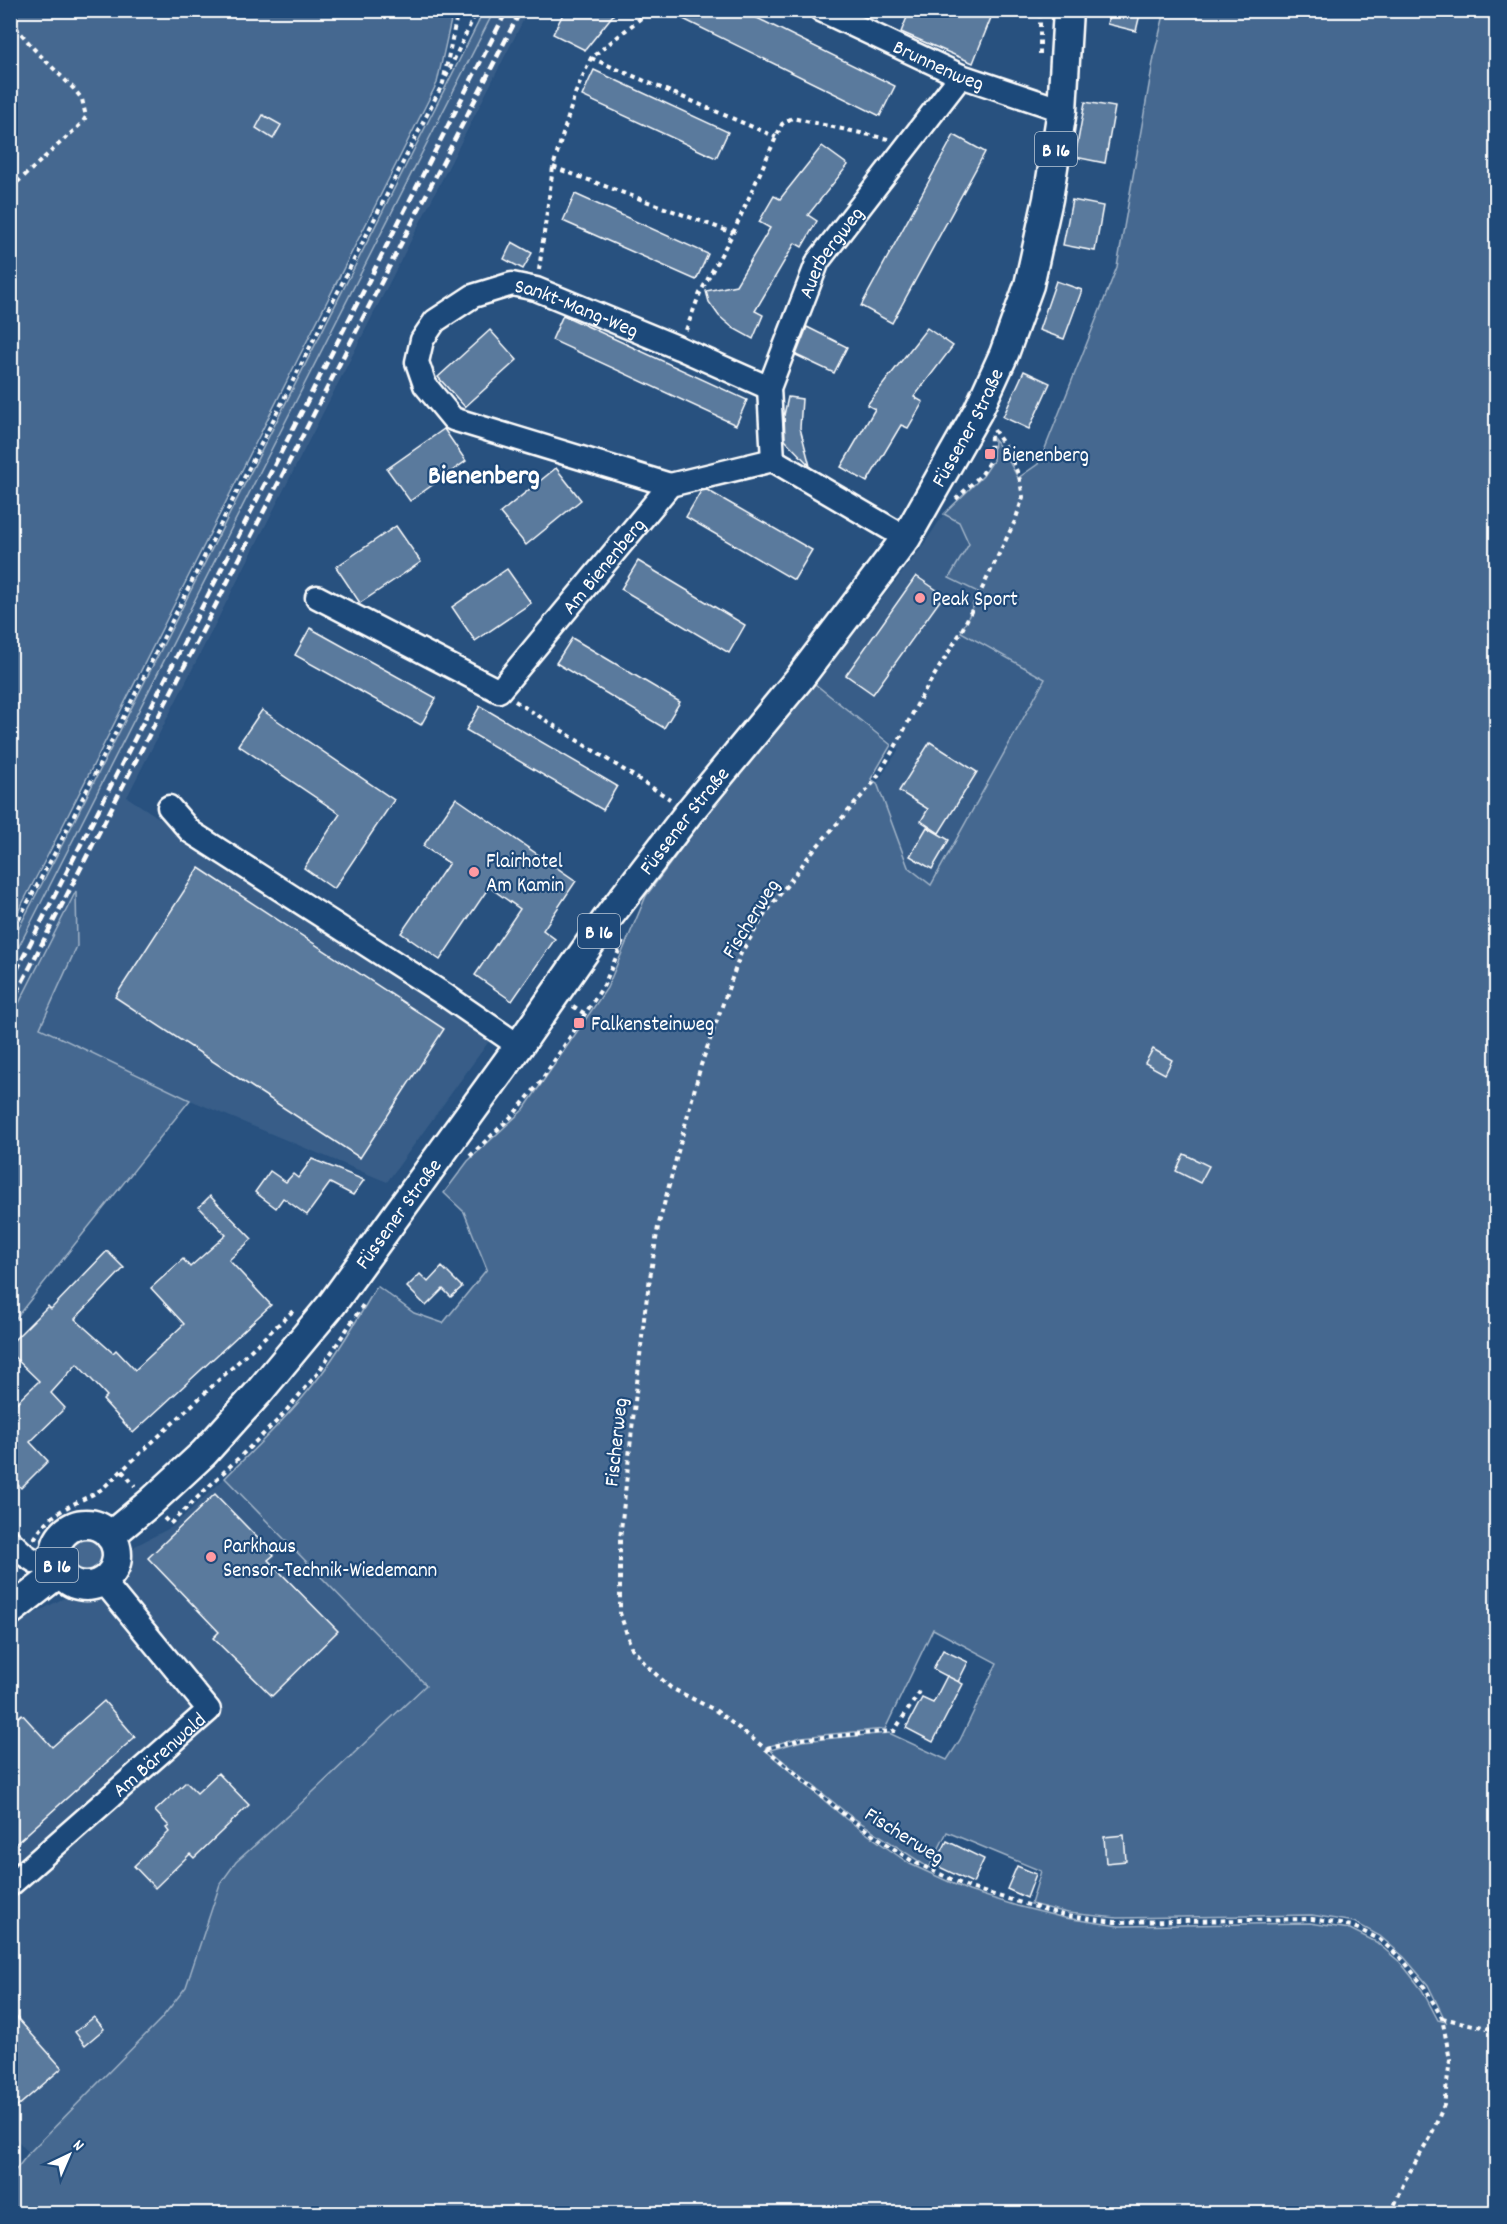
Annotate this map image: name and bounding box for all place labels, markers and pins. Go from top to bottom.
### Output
place label: Bienenberg [1002,442,1089,472]
marker: Bienenberg [983,447,997,461]
place label: Peak Sport [932,586,1018,616]
marker: Peak Sport [913,591,927,605]
place label: Flairhotel Am Kamin [486,848,564,902]
marker: Flairhotel Am Kamin [467,865,481,879]
place label: Falkensteinweg [591,1011,714,1041]
marker: Falkensteinweg [572,1016,586,1030]
place label: Parkhaus Sensor-Technik-Wiedemann [223,1533,437,1587]
marker: Parkhaus Sensor-Technik-Wiedemann [204,1550,218,1564]

